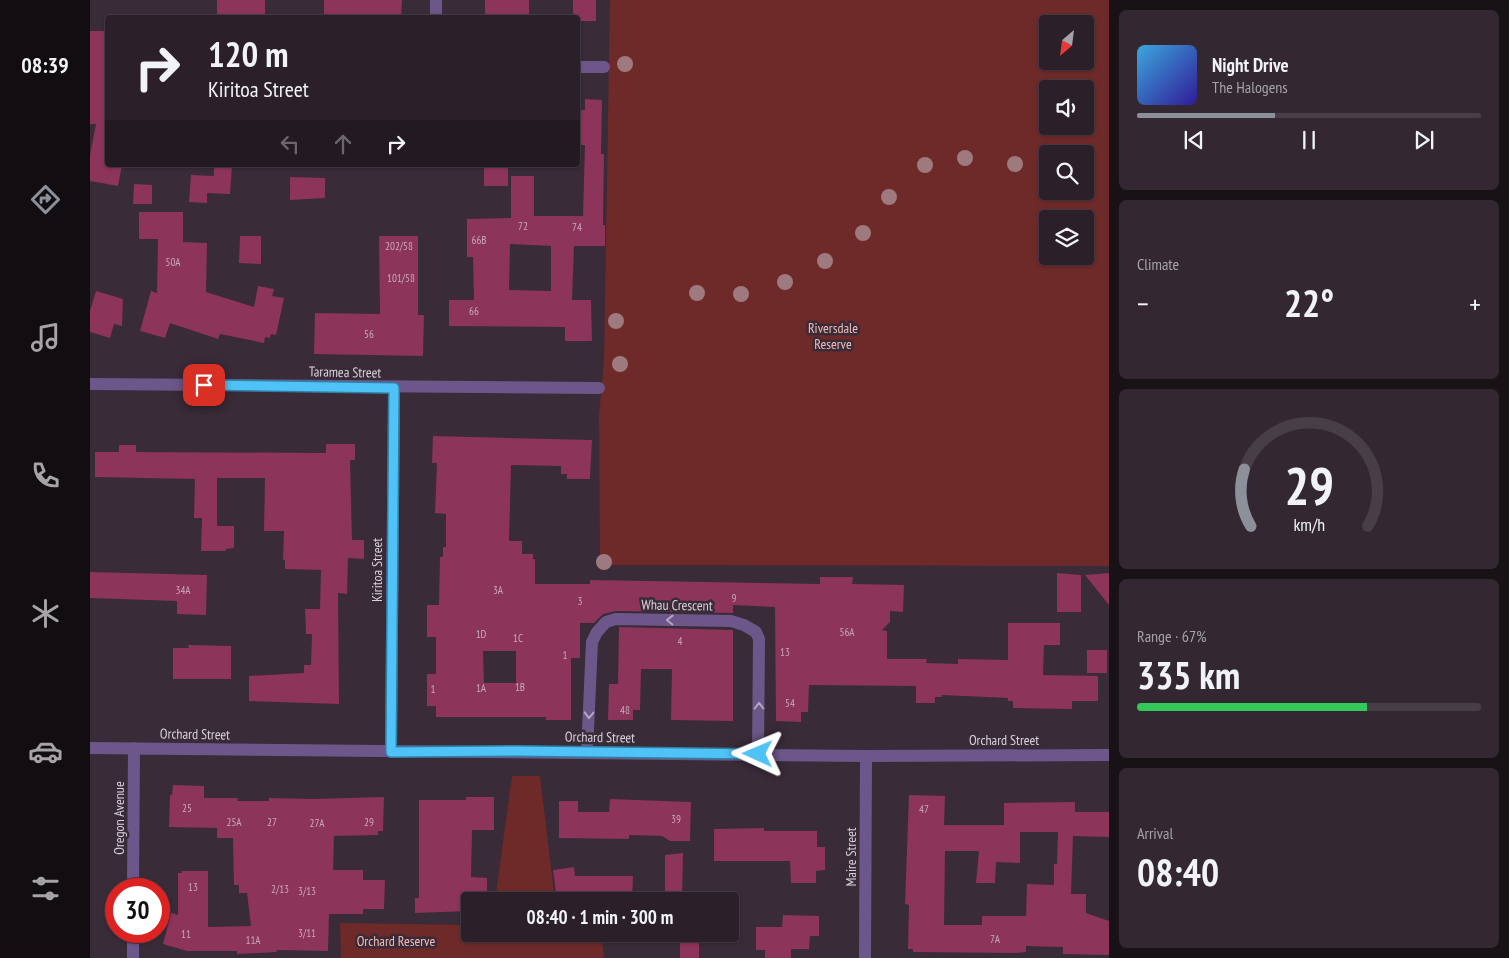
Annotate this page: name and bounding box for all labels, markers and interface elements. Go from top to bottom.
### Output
north arrow [1039,15,1094,70]
map controls [1039,15,1094,265]
text: 120 m [208,31,289,77]
icon: right [125,35,190,100]
text: 08:39 [21,51,69,79]
text: Night Drive [1212,53,1289,77]
text: Kiritoa Street [208,75,309,103]
text: The Halogens [1212,77,1288,97]
button: sound [1039,80,1094,135]
icon: previous [1180,126,1208,154]
icon: pause [1295,126,1323,154]
icon: next [1410,126,1438,154]
icon: left [276,130,304,158]
icon: ahead [329,130,357,158]
icon: right [382,130,410,158]
button: search [1039,145,1094,200]
icon: directions [28,182,63,217]
button: layers [1039,210,1094,265]
house number: 72 [518,219,528,233]
house number: 74 [572,220,582,234]
house number: 66B [471,233,487,247]
house number: 202/58 [385,239,413,253]
text: Climate [1137,254,1179,274]
house number: 50A [165,255,181,269]
house number: 101/58 [387,271,415,285]
text: 22° [1284,278,1334,327]
text: − [1137,285,1149,322]
text: + [1469,285,1481,322]
house number: 66 [469,304,479,318]
park label: Riversdale Reserve [808,319,858,353]
icon: music [28,320,63,355]
house number: 56 [364,327,374,341]
street label: Taramea Street [309,362,382,382]
pin [183,364,225,406]
icon: arrive [190,371,218,399]
text: 29 [1284,452,1334,519]
icon: phone [28,458,63,493]
text: km/h [1293,513,1325,536]
street label: Kiritoa Street [368,538,386,602]
house number: 34A [175,583,191,597]
house number: 3A [493,583,504,597]
house number: 9 [732,591,737,605]
house number: 3 [578,594,583,608]
street label: Whau Crescent [641,595,713,615]
icon: climate [28,596,63,631]
one-way arrow [666,615,674,625]
house number: 56A [839,625,855,639]
text: Range · 67% [1137,626,1206,646]
house number: 1D [476,627,487,641]
house number: 1C [513,631,523,645]
house number: 4 [678,634,683,648]
house number: 13 [780,645,790,659]
house number: 1 [563,648,568,662]
text: 335 km [1137,650,1240,699]
house number: 1B [515,680,525,694]
house number: 1A [476,681,487,695]
house number: 1 [431,682,436,696]
house number: 54 [785,696,795,710]
one-way arrow [754,701,764,709]
house number: 48 [620,703,630,717]
one-way arrow [583,711,594,719]
street label: Orchard Street [160,724,230,744]
street label: Orchard Street [565,727,635,747]
position arrow [731,727,783,779]
street label: Orchard Street [969,731,1039,749]
icon: car [28,734,63,769]
street label: Oregon Avenue [110,781,128,855]
house number: 25 [182,801,192,815]
house number: 47 [919,802,929,816]
house number: 39 [671,812,681,826]
house number: 25A [226,815,242,829]
house number: 27 [267,815,277,829]
house number: 29 [364,815,374,829]
house number: 27A [310,816,325,830]
text: Arrival [1137,823,1173,843]
street label: Maire Street [842,827,860,887]
text: 08:40 [1137,847,1219,896]
icon: filters [28,871,63,906]
speed limit sign: 30 [105,878,170,943]
house number: 13 [188,880,198,894]
house number: 2/13 [271,882,289,896]
house number: 3/13 [298,884,316,898]
text: 08:40 · 1 min · 300 m [527,905,673,929]
house number: 3/11 [298,926,316,940]
house number: 11 [181,927,191,941]
park label: Orchard Reserve [357,932,436,950]
house number: 7A [990,932,1001,946]
house number: 11A [245,933,261,947]

